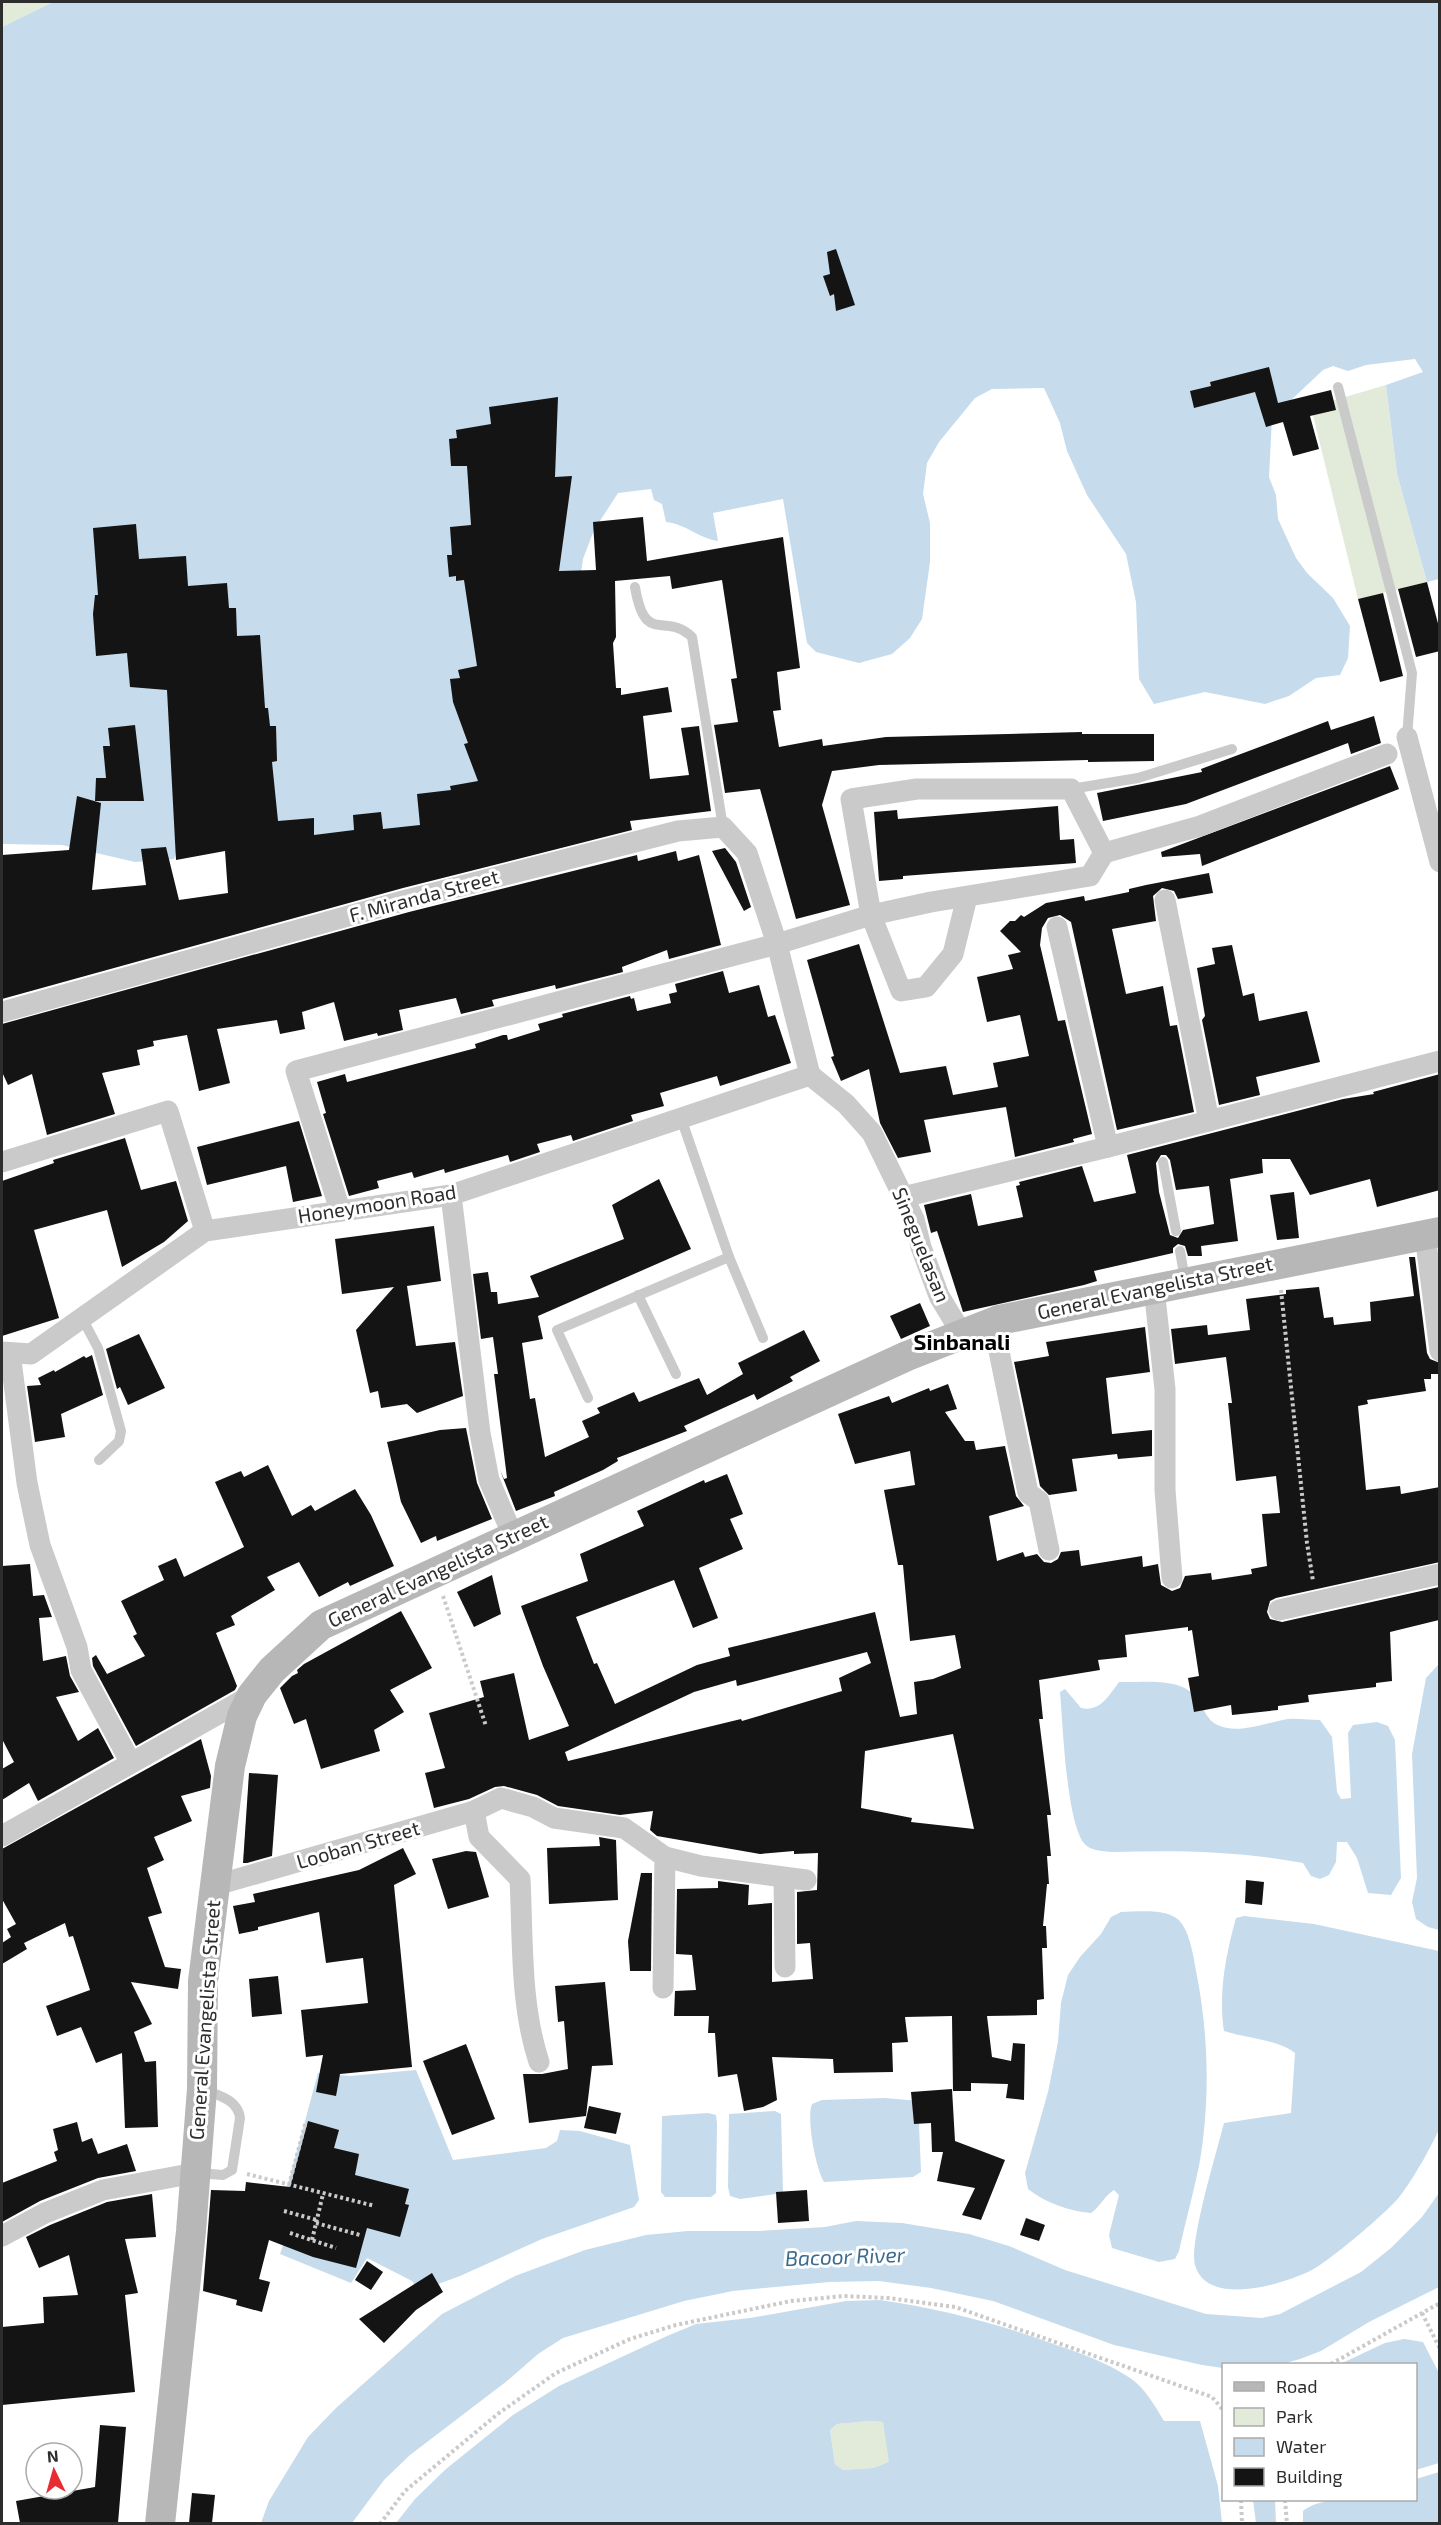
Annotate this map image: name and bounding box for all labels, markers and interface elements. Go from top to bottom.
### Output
street label: F. Miranda Street [346,863,502,927]
street label: Honeymoon Road [296,1179,458,1227]
street label: Sineguelasan [888,1184,956,1305]
street label: General Evangelista Street [1035,1250,1275,1324]
district label: Sinbanali [914,1328,1010,1354]
street label: General Evangelista Street [324,1508,552,1632]
street label: Looban Street [293,1815,422,1873]
street label: General Evangelista Street [184,1899,224,2141]
water label: Bacoor River [784,2241,906,2270]
legend [1222,2363,1417,2501]
text: Road [1276,2375,1317,2397]
text: Park [1276,2405,1313,2427]
text: Water [1276,2435,1326,2457]
north arrow [24,2441,84,2501]
text: N [46,2446,59,2466]
text: Building [1276,2465,1343,2487]

